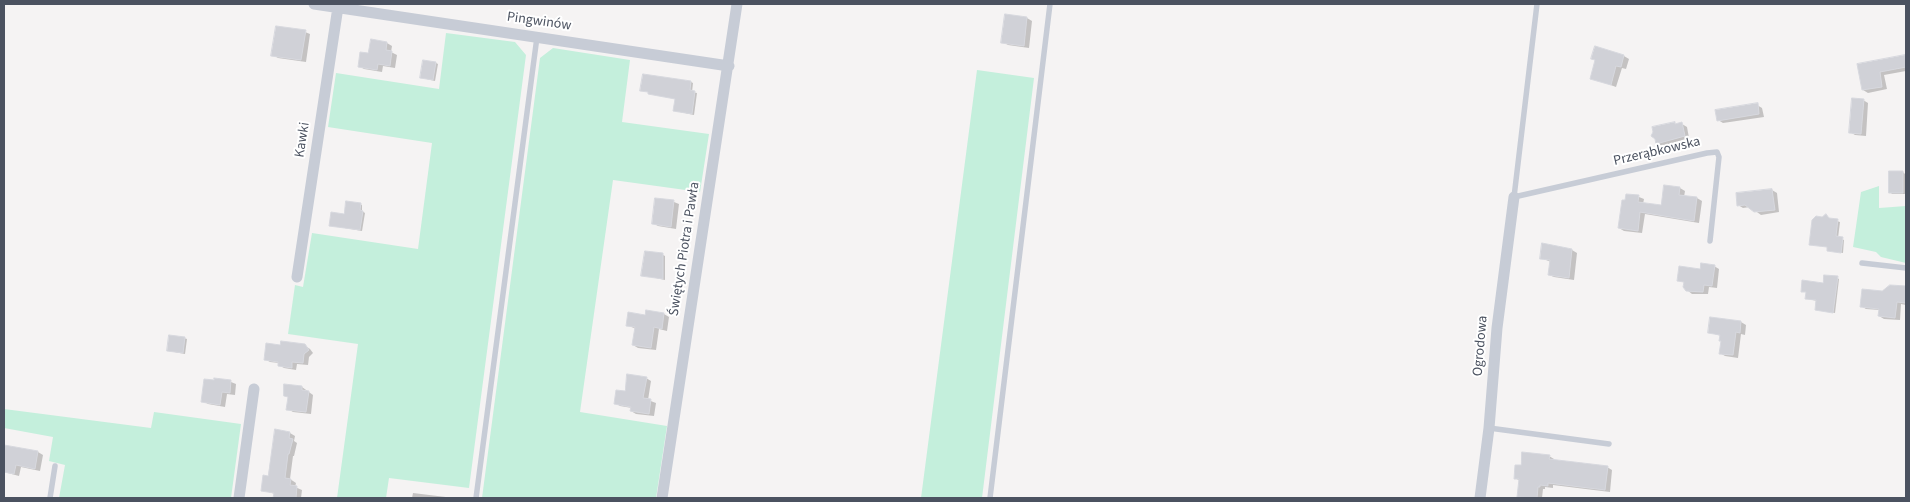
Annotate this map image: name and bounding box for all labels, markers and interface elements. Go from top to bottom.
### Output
street label: Pingwinów [506,9,572,35]
street label: Kawki [292,121,314,159]
street label: Przerąbkowska [1612,134,1702,170]
street label: Świętych Piotra i Pawła [666,181,704,317]
street label: Ogrodowa [1470,315,1492,377]

